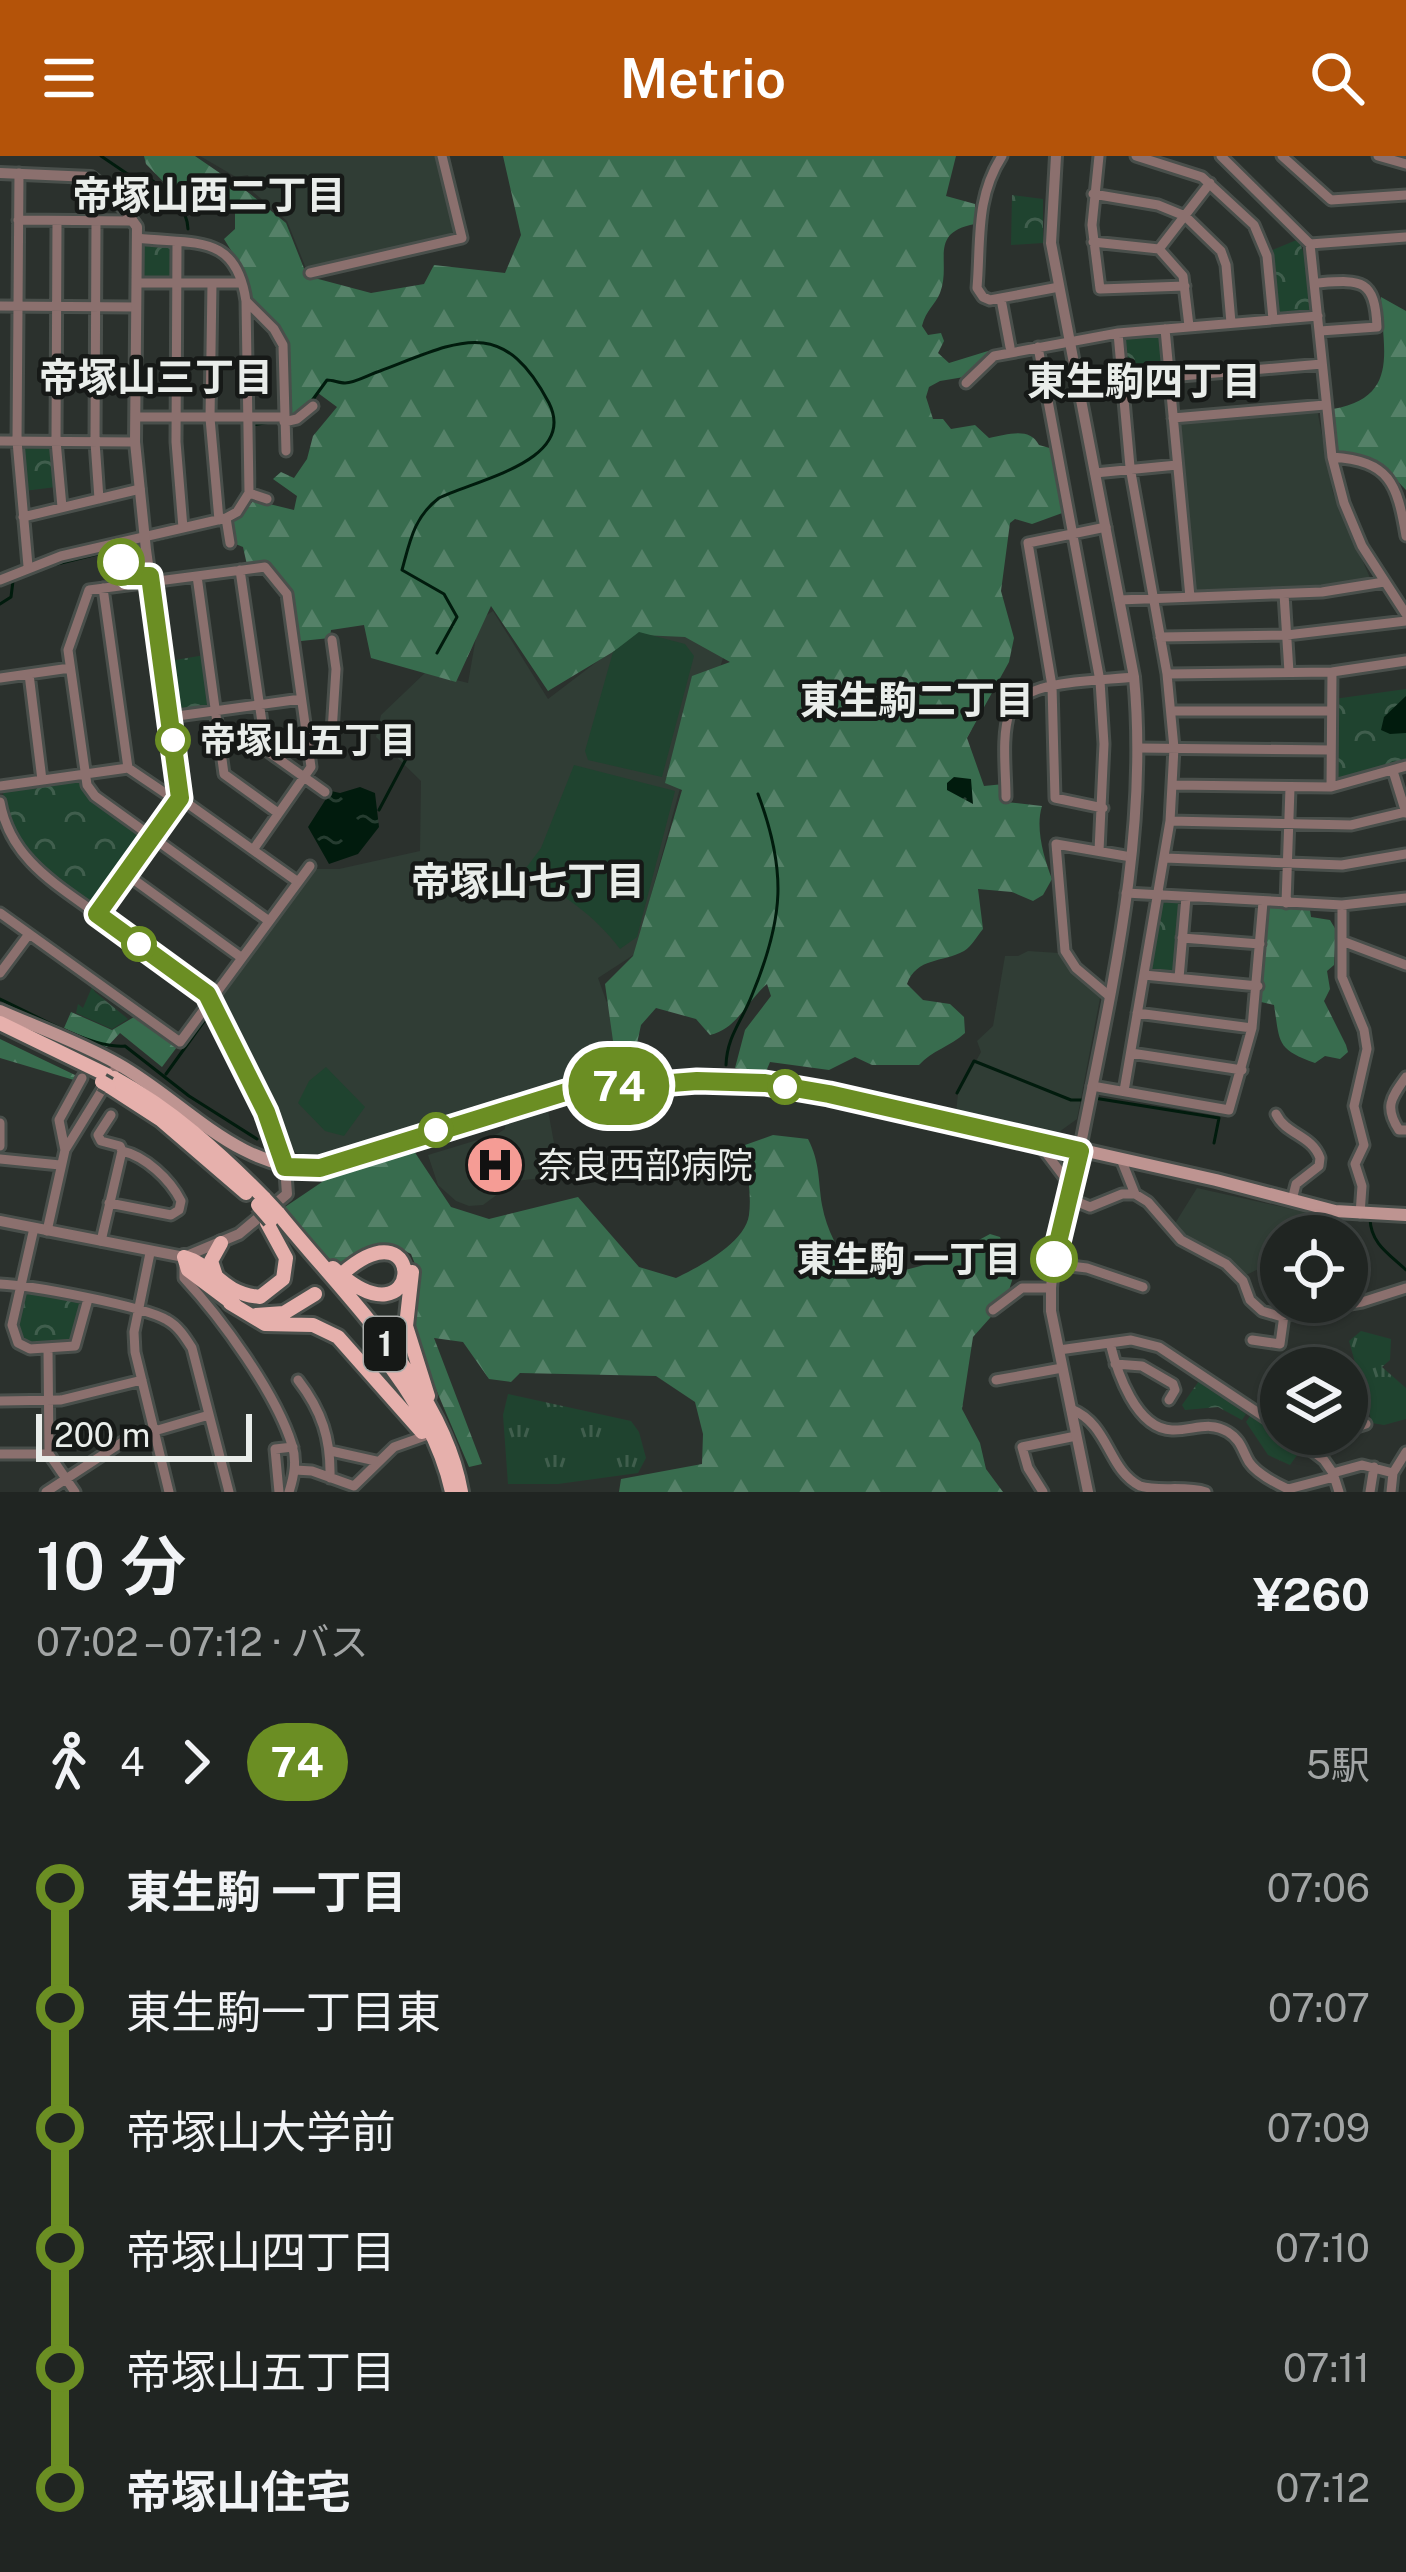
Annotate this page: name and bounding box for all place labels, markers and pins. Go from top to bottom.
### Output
unlabelled marker [99,540,143,584]
place label: 帝塚山五丁目 [200,719,416,761]
marker: 帝塚山五丁目 [157,724,189,756]
unlabelled marker [123,928,155,960]
unlabelled marker [769,1071,801,1103]
unlabelled marker [420,1114,452,1146]
hospital icon: 奈良西部病院 [464,1134,526,1196]
place label: 奈良西部病院 [537,1144,753,1186]
marker: 東生駒 一丁目 [1032,1237,1076,1281]
place label: 東生駒 一丁目 [797,1238,1021,1280]

